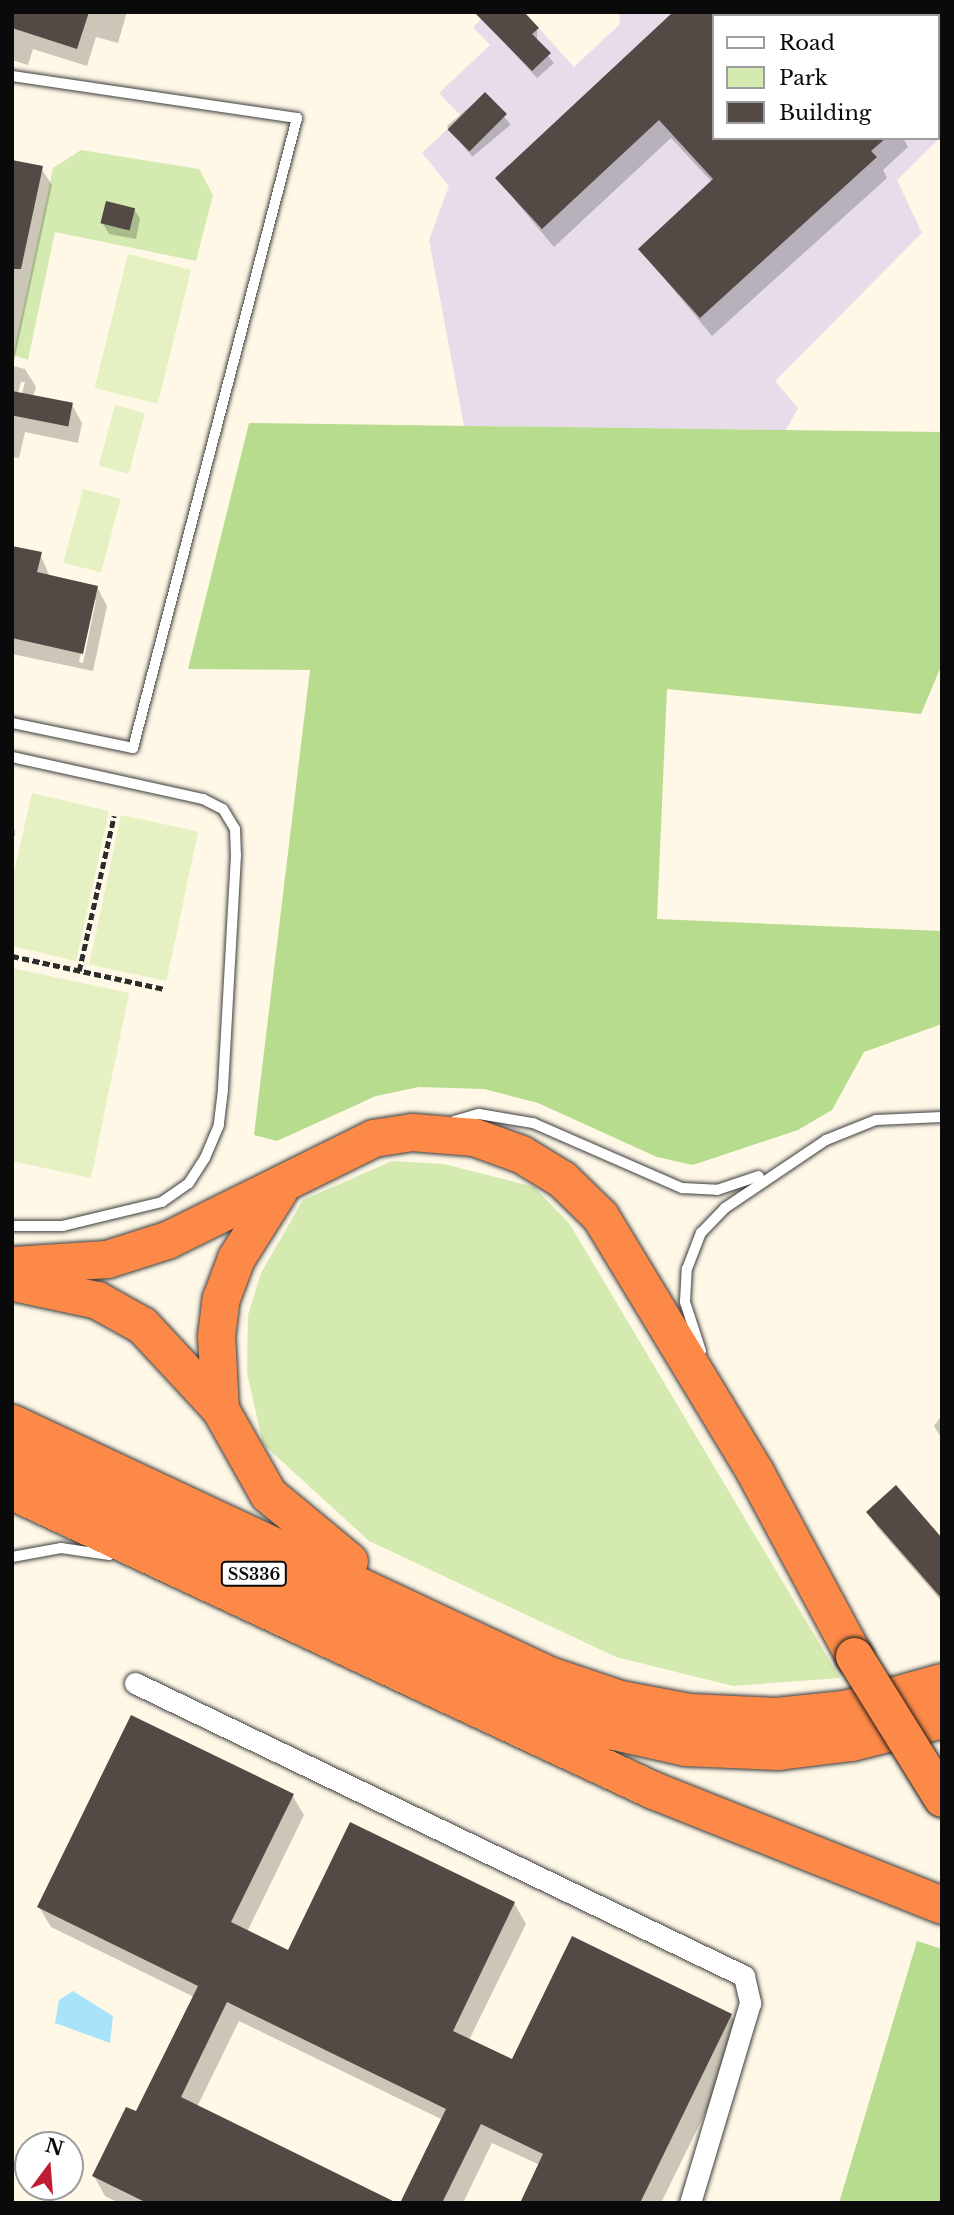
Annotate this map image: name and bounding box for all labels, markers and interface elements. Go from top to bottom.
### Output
legend [712,14,940,140]
text: Road [779,30,835,56]
text: Park [779,65,828,91]
text: Building [779,100,871,126]
road number: SS336 [221,1562,287,1586]
north arrow [14,2131,84,2201]
text: N [43,2134,66,2161]

